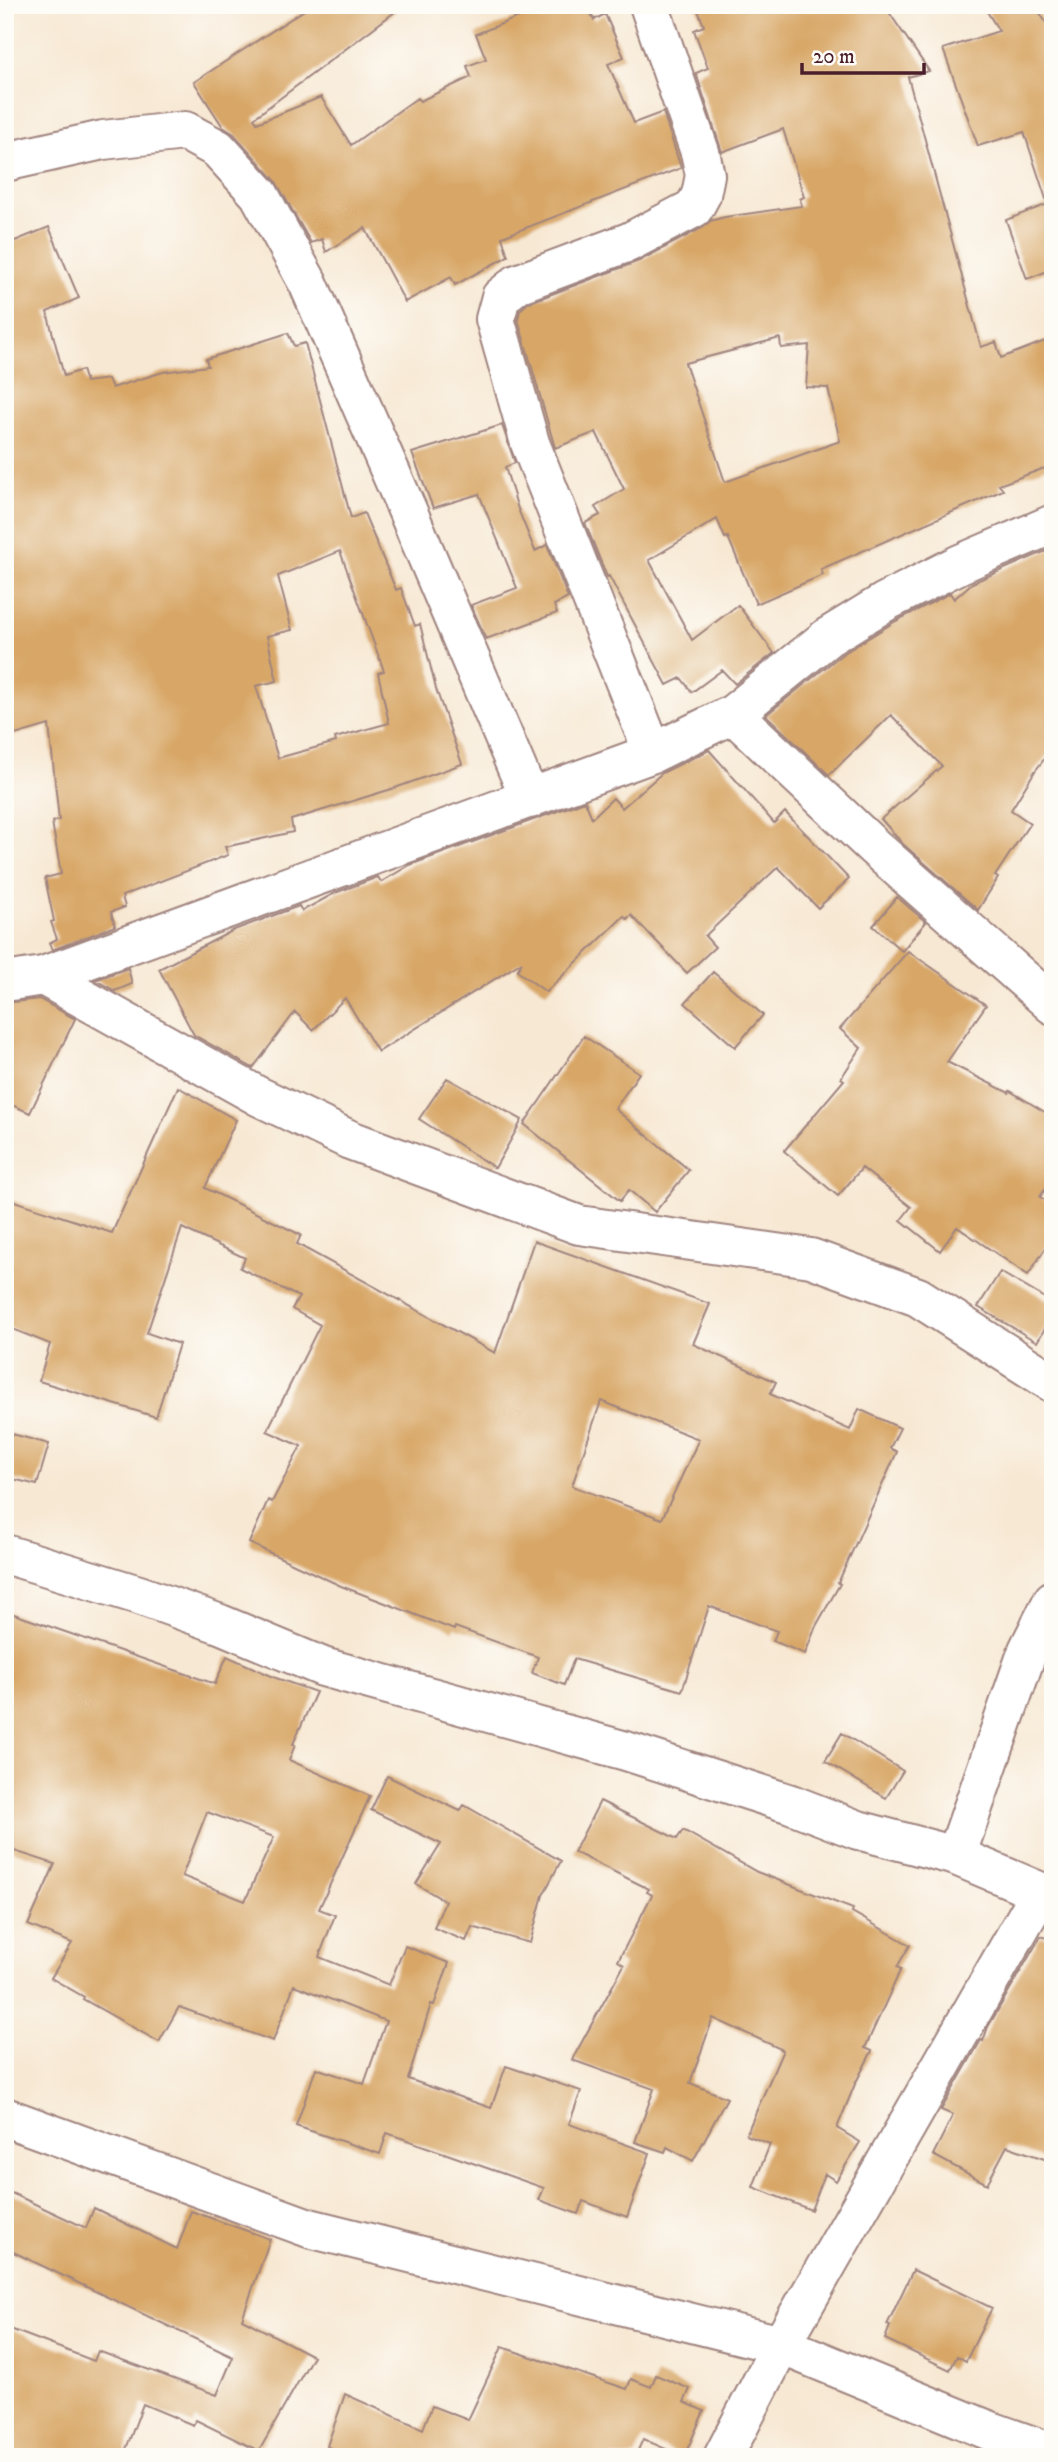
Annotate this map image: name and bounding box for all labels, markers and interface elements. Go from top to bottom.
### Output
scale bar [802,32,925,76]
text: 20 m [813,44,855,70]

